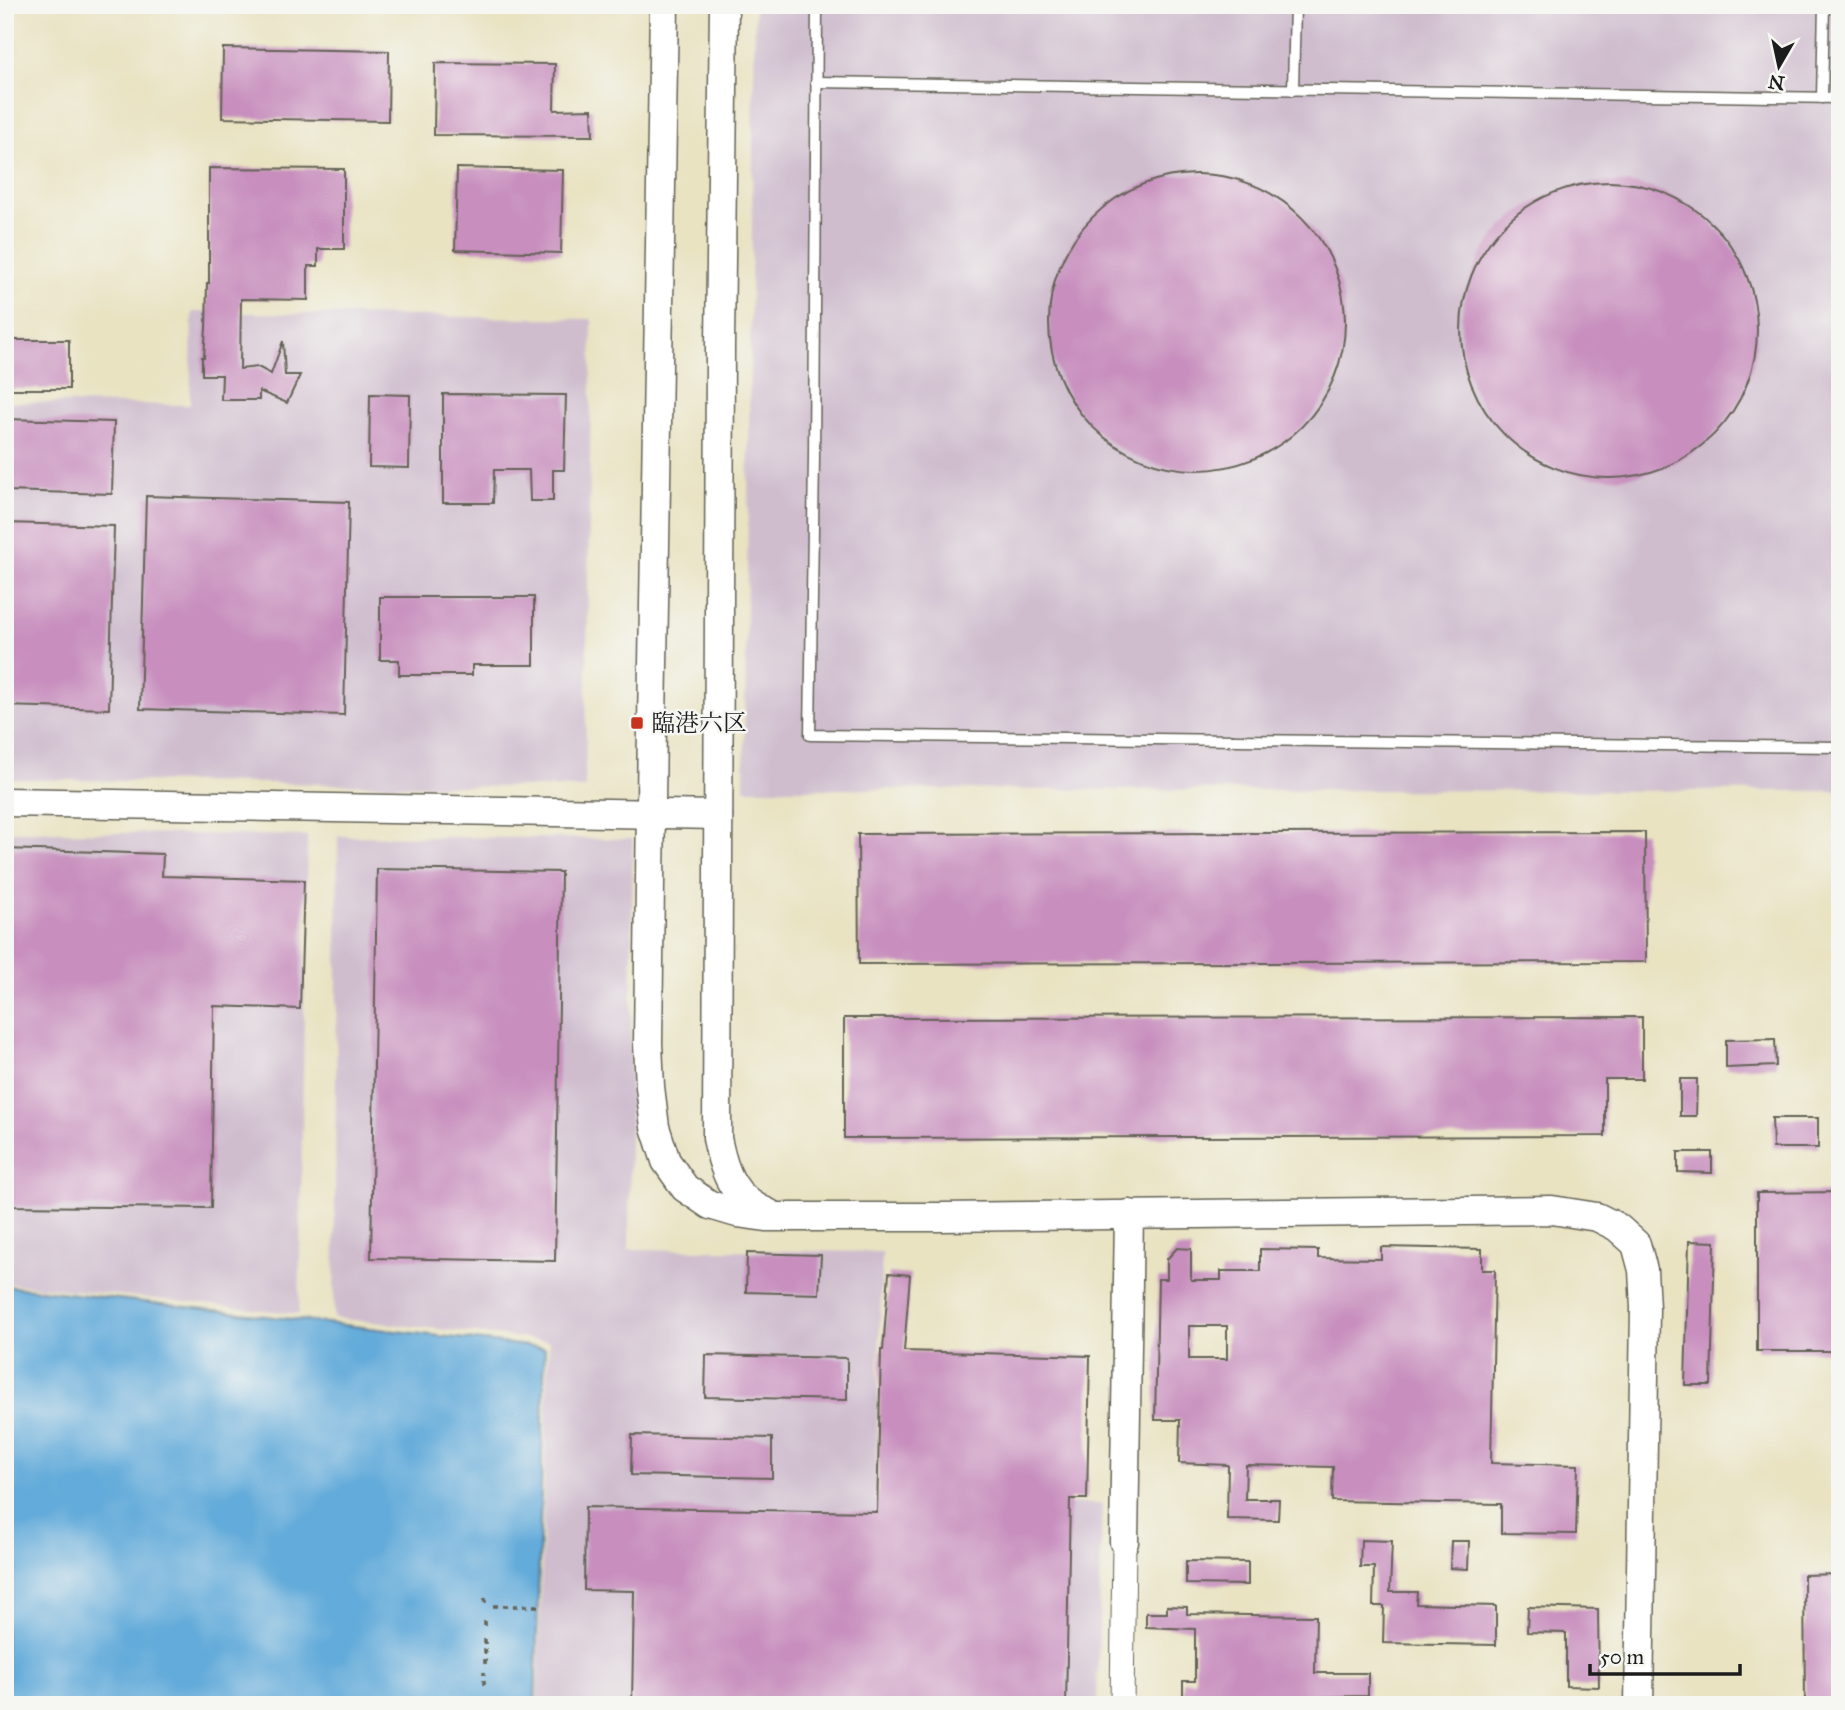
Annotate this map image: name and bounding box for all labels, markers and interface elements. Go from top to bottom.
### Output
north arrow [1744,32,1814,102]
text: N [1767,70,1786,95]
place label: 臨港六区 [651,708,747,738]
marker: 臨港六区 [629,715,645,731]
scale bar [1590,1633,1740,1677]
text: 50 m [1600,1644,1645,1670]

